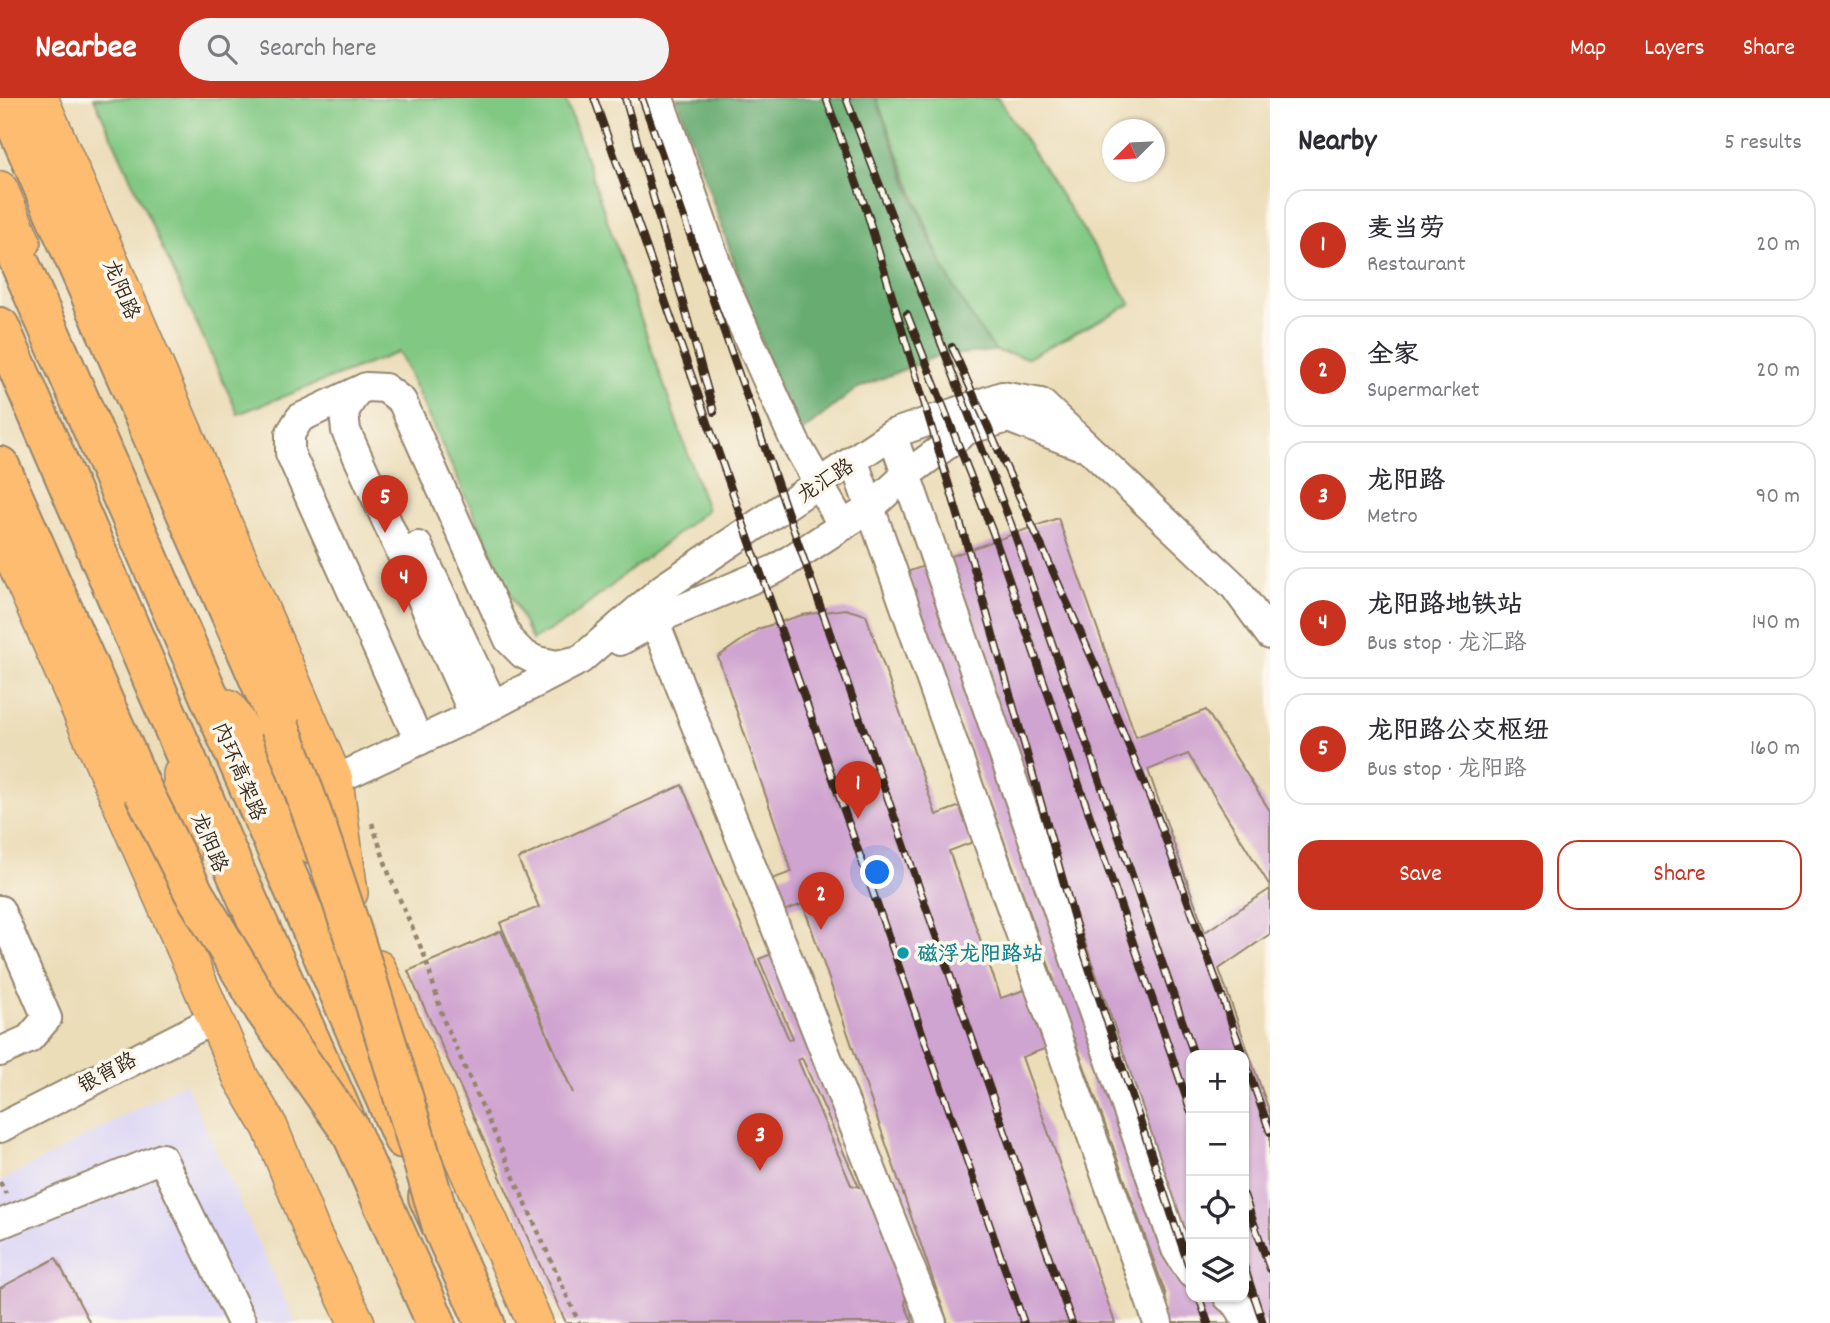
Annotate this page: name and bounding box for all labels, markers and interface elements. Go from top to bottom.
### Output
search box [179,18,669,81]
text: Nearbee [35,26,137,73]
icon: search [203,30,241,68]
text: Search here [259,31,376,68]
text: Map [1570,32,1606,66]
text: Layers [1644,32,1705,66]
text: Share [1743,32,1795,66]
north arrow [1102,119,1165,182]
text: Nearby [1298,122,1376,165]
text: 5 results [1724,127,1802,160]
text: 麦当劳 [1367,212,1445,249]
text: 1 [1320,229,1326,262]
text: 20 m [1756,229,1800,262]
text: Restaurant [1367,249,1466,282]
street label: 龙阳路 [93,255,145,325]
text: 全家 [1367,338,1419,375]
text: 2 [1318,355,1328,388]
text: 20 m [1756,355,1800,388]
text: Supermarket [1367,375,1479,408]
street label: 龙汇路 [792,453,861,512]
text: 龙阳路 [1367,464,1445,501]
pin: 5 [362,475,408,533]
text: 3 [1318,481,1328,514]
text: 90 m [1756,481,1800,514]
text: Metro [1367,501,1418,534]
pin: 4 [381,555,427,613]
text: 龙阳路地铁站 [1367,588,1523,625]
text: 4 [1318,607,1328,640]
text: 140 m [1752,607,1800,640]
text: Bus stop · 龙汇路 [1367,628,1527,661]
text: 龙阳路公交枢纽 [1367,714,1549,751]
street label: 内环高架路 [203,718,272,826]
text: 5 [1318,733,1328,766]
text: 160 m [1750,733,1800,766]
text: Bus stop · 龙阳路 [1367,754,1527,787]
pin: 1 [835,761,881,819]
street label: 龙阳路 [181,808,233,878]
button: Save [1298,840,1543,910]
button: Share [1557,840,1802,910]
your location [860,855,894,889]
pin: 2 [798,872,844,930]
place label: 磁浮龙阳路站 [917,941,1043,971]
marker: 磁浮龙阳路站 [895,945,911,961]
street label: 银宵路 [74,1047,143,1103]
map controls [1186,1050,1249,1302]
button: + [1186,1050,1249,1113]
pin: 3 [737,1113,783,1171]
button: − [1186,1113,1249,1176]
button: locate [1186,1176,1249,1239]
button: layers [1186,1239,1249,1302]

